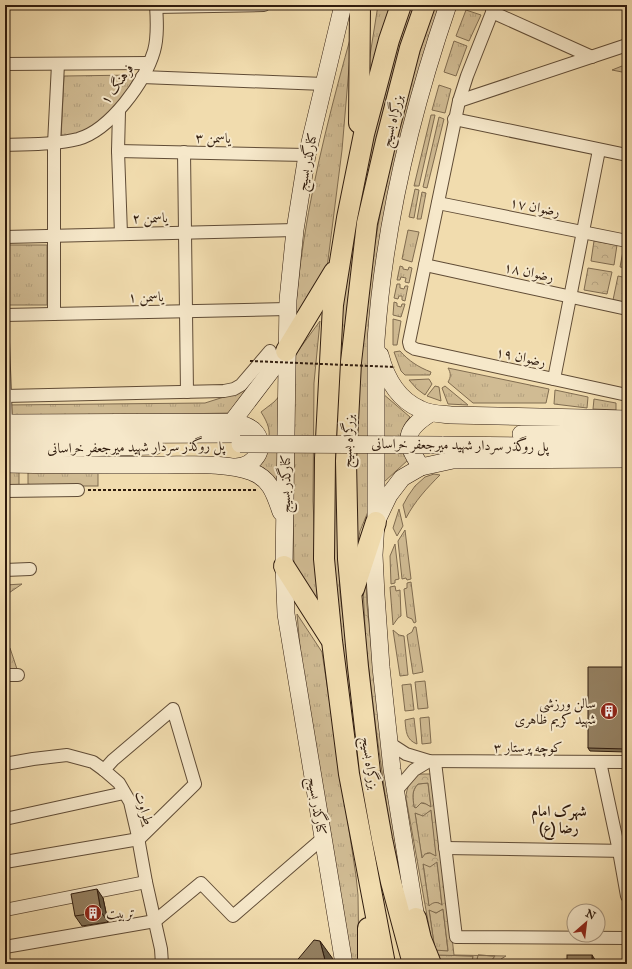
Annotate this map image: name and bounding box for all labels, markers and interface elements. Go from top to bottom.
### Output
street label: فرهنگ ۱ [96,60,137,108]
street label: بزرگراه بسیج [376,92,411,150]
street label: یاسمن ۳ [195,129,232,148]
street label: کنارگذر بسیج [291,131,325,193]
street label: رضوان ۱۷ [509,194,561,220]
street label: یاسمن ۲ [132,209,169,228]
street label: رضوان ۱۸ [502,258,556,286]
street label: یاسمن ۱ [128,288,165,307]
street label: رضوان ۱۹ [494,343,548,371]
street label: بزرگراه بسیج [337,413,362,468]
street label: پل روگذر سردار شهید میرجعفر خراسانی [371,433,550,457]
street label: پل روگذر سردار شهید میرجعفر خراسانی [47,435,226,459]
street label: کنارگذر بسیج [275,455,298,513]
place label: سالن ورزشی شهید کریم ظاهری [514,695,596,732]
building icon: سالن ورزشی شهید کریم ظاهری [599,701,619,721]
street label: بزرگراه بسیج [354,735,383,792]
street label: کوچه پرستار ۳ [494,739,562,757]
street label: کنارگذر بسیج [300,775,332,837]
street label: طراوت [131,789,157,827]
district label: شهرک امام رضا (ع) [531,802,587,840]
building icon: تربیت [83,903,103,923]
north arrow [566,903,606,943]
place label: تربیت [106,905,135,922]
text: N [583,907,598,923]

